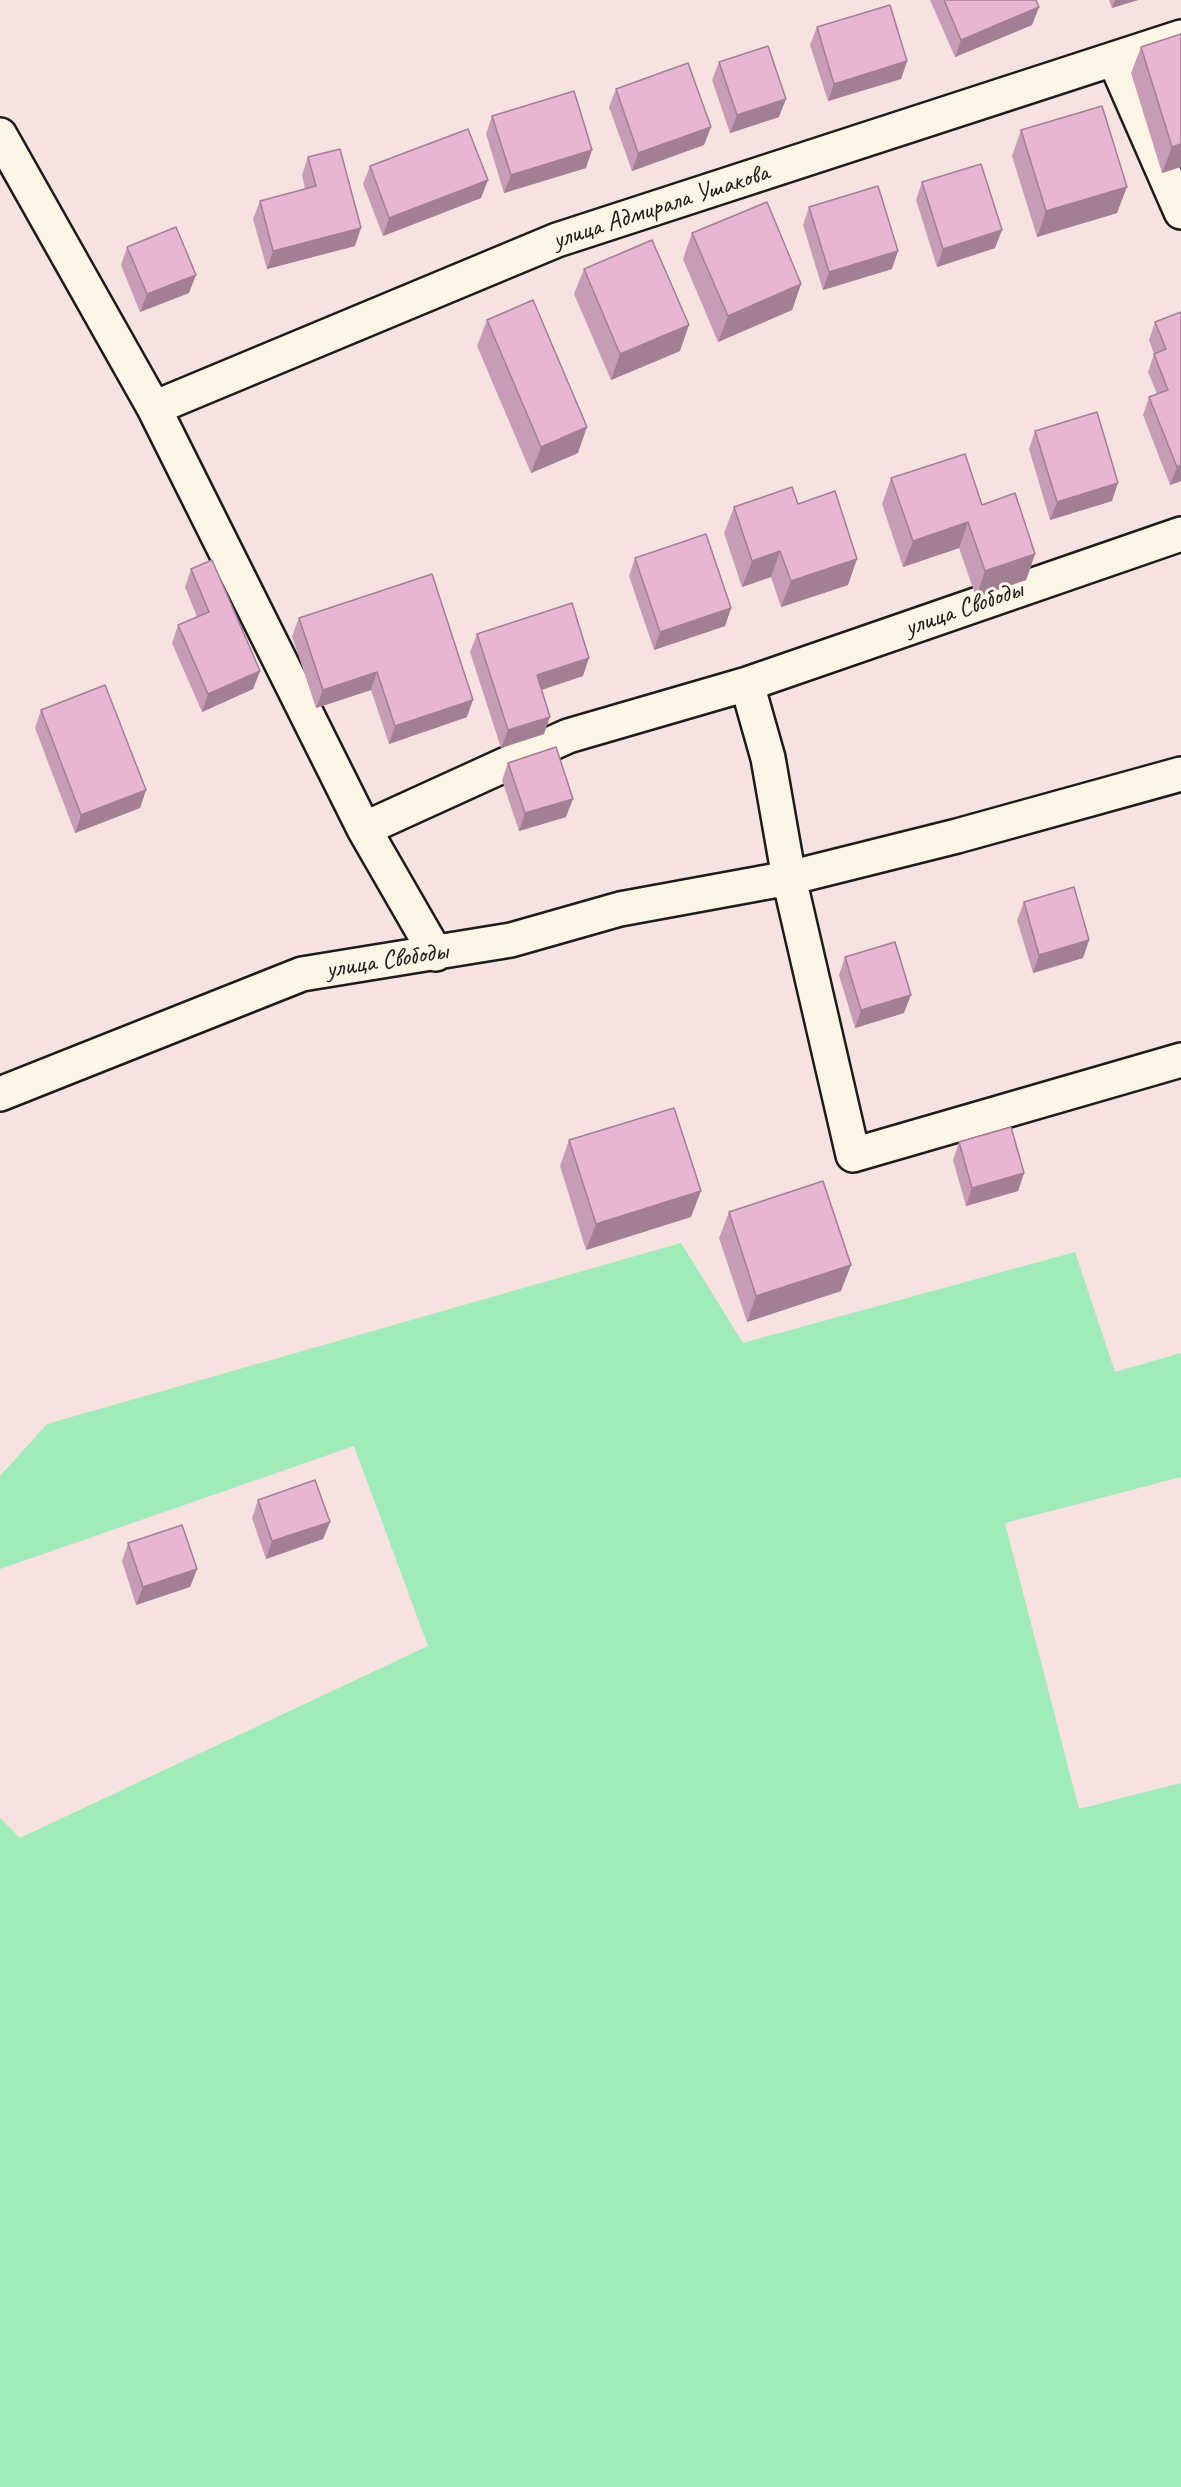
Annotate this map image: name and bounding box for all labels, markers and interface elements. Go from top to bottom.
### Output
street label: улица Адмирала Ушакова [549,157,773,257]
street label: улица Свободы [901,574,1027,644]
street label: улица Свободы [324,936,450,986]

